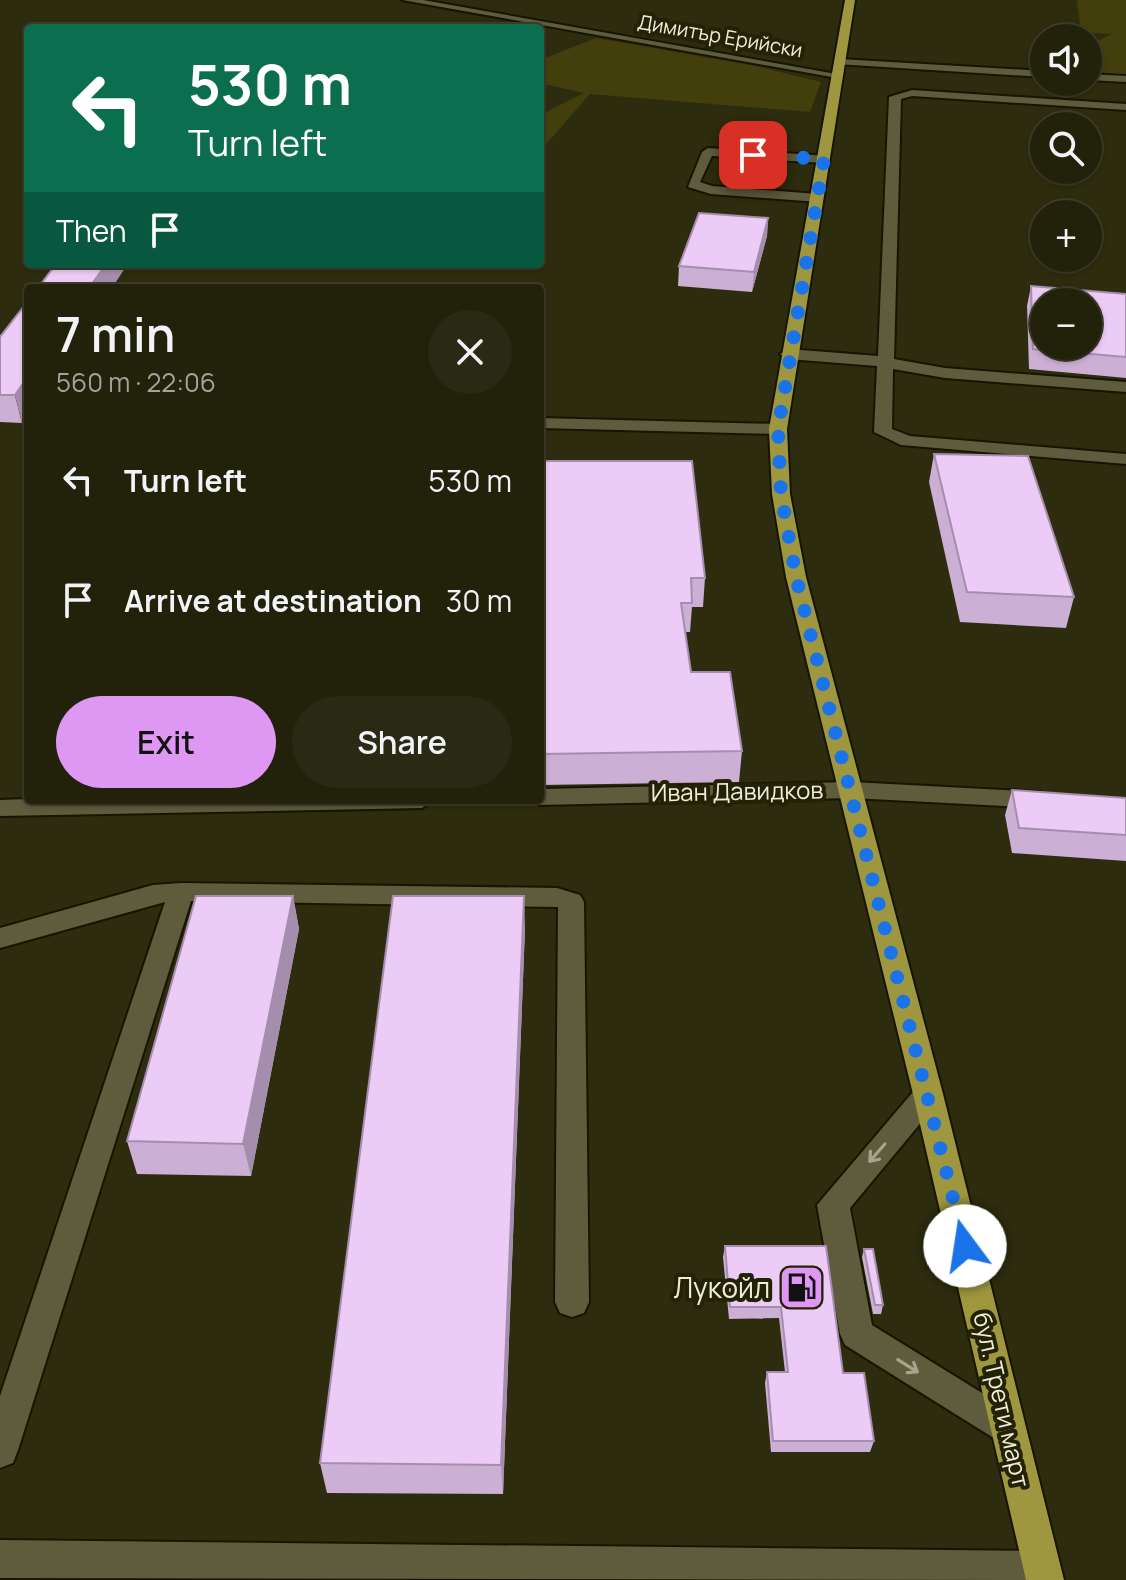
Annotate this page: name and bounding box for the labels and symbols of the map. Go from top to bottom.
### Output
street label: Димитър Ерийски [636,8,805,63]
pin [719,121,787,189]
street label: Иван Давидков [651,772,824,809]
one-way arrow [869,1143,887,1163]
position arrow [923,1204,1007,1288]
fuel station icon: Лукойл [777,1264,825,1312]
place label: Лукойл [673,1268,770,1306]
street label: бул. Трети март [966,1309,1039,1490]
one-way arrow [896,1359,919,1375]

